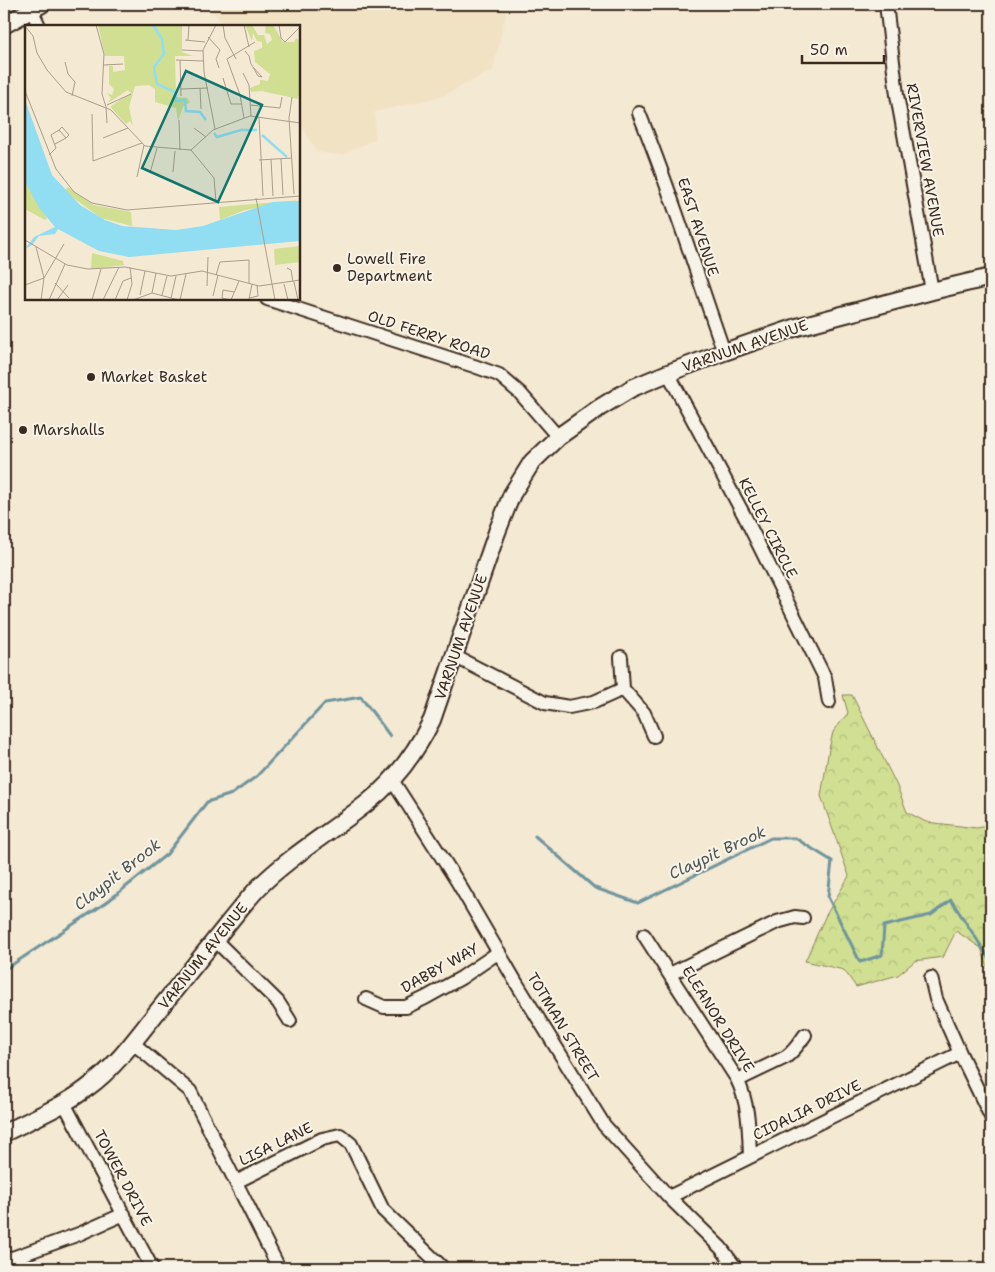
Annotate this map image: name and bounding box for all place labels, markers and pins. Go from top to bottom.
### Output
place label: Lowell Fire Department [347,249,432,286]
marker: Lowell Fire Department [331,262,343,274]
place label: Market Basket [101,367,207,387]
marker: Market Basket [85,371,97,383]
place label: Marshalls [33,420,105,440]
marker: Marshalls [17,424,29,436]

